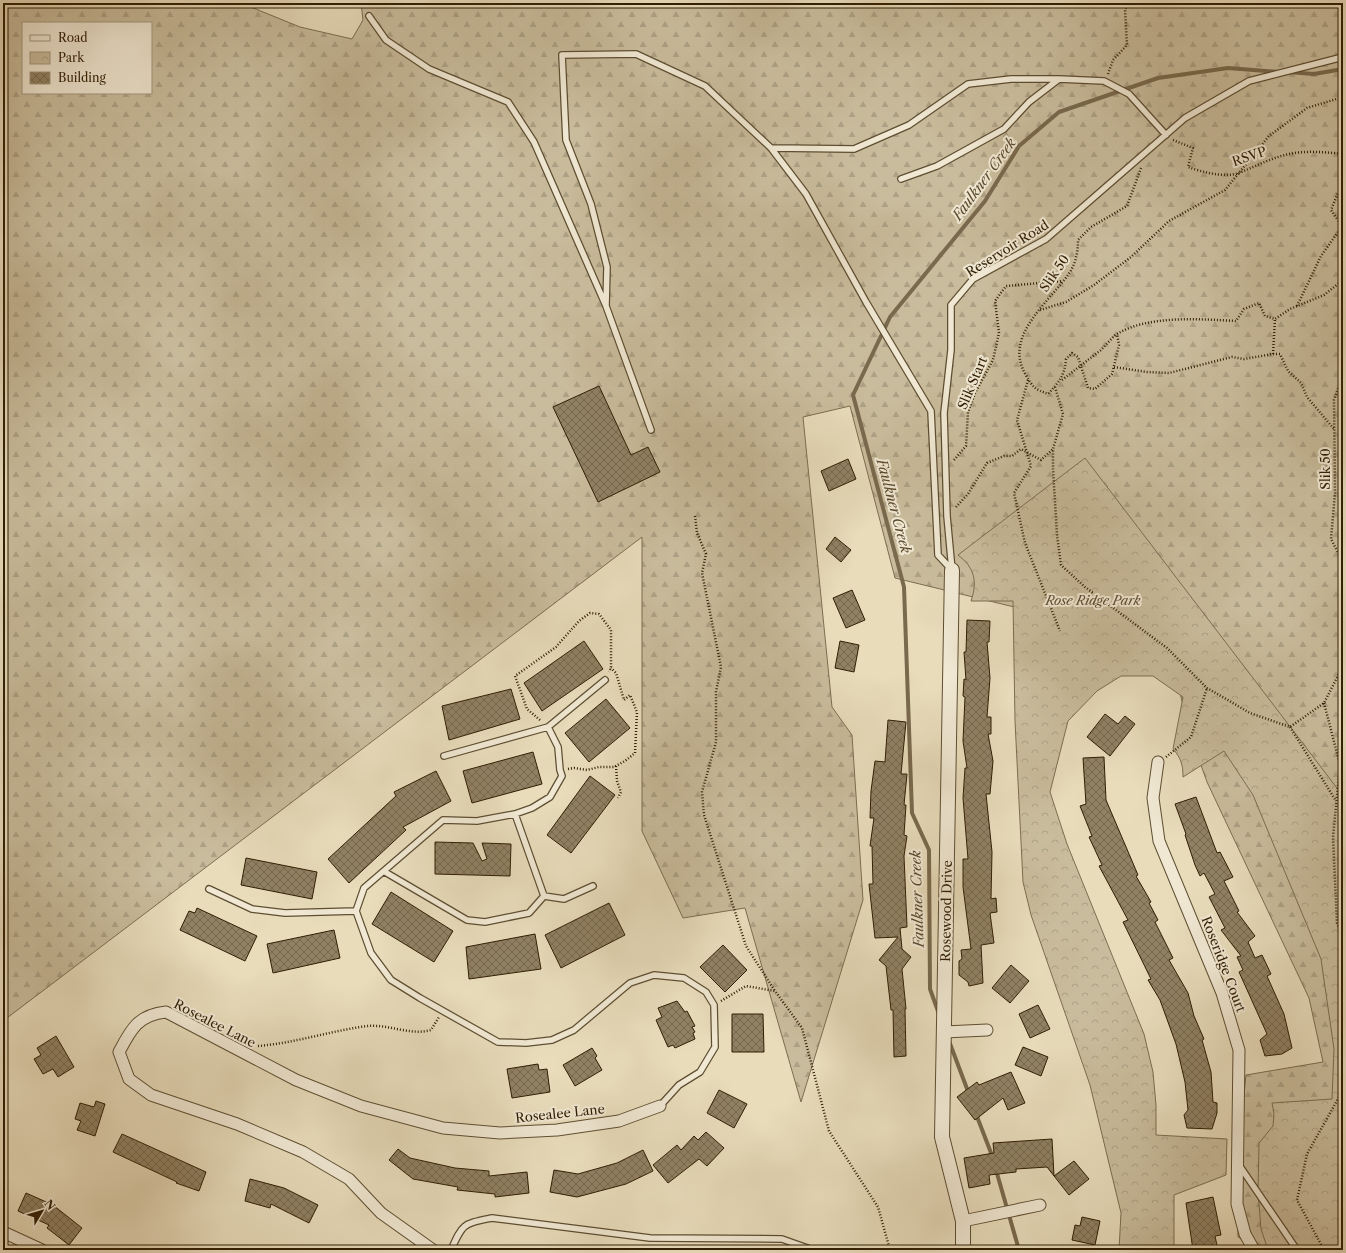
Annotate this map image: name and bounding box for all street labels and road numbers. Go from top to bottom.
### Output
street label: RSVP [1230,143,1269,169]
street label: Reservoir Road [963,216,1051,280]
street label: Slik 50 [1036,251,1072,295]
street label: Slik Start [954,354,990,412]
street label: Slik 50 [1317,448,1333,490]
street label: Rosewood Drive [937,860,955,962]
street label: Roseridge Court [1198,914,1250,1015]
street label: Rosealee Lane [171,995,259,1051]
street label: Rosealee Lane [514,1100,606,1126]

